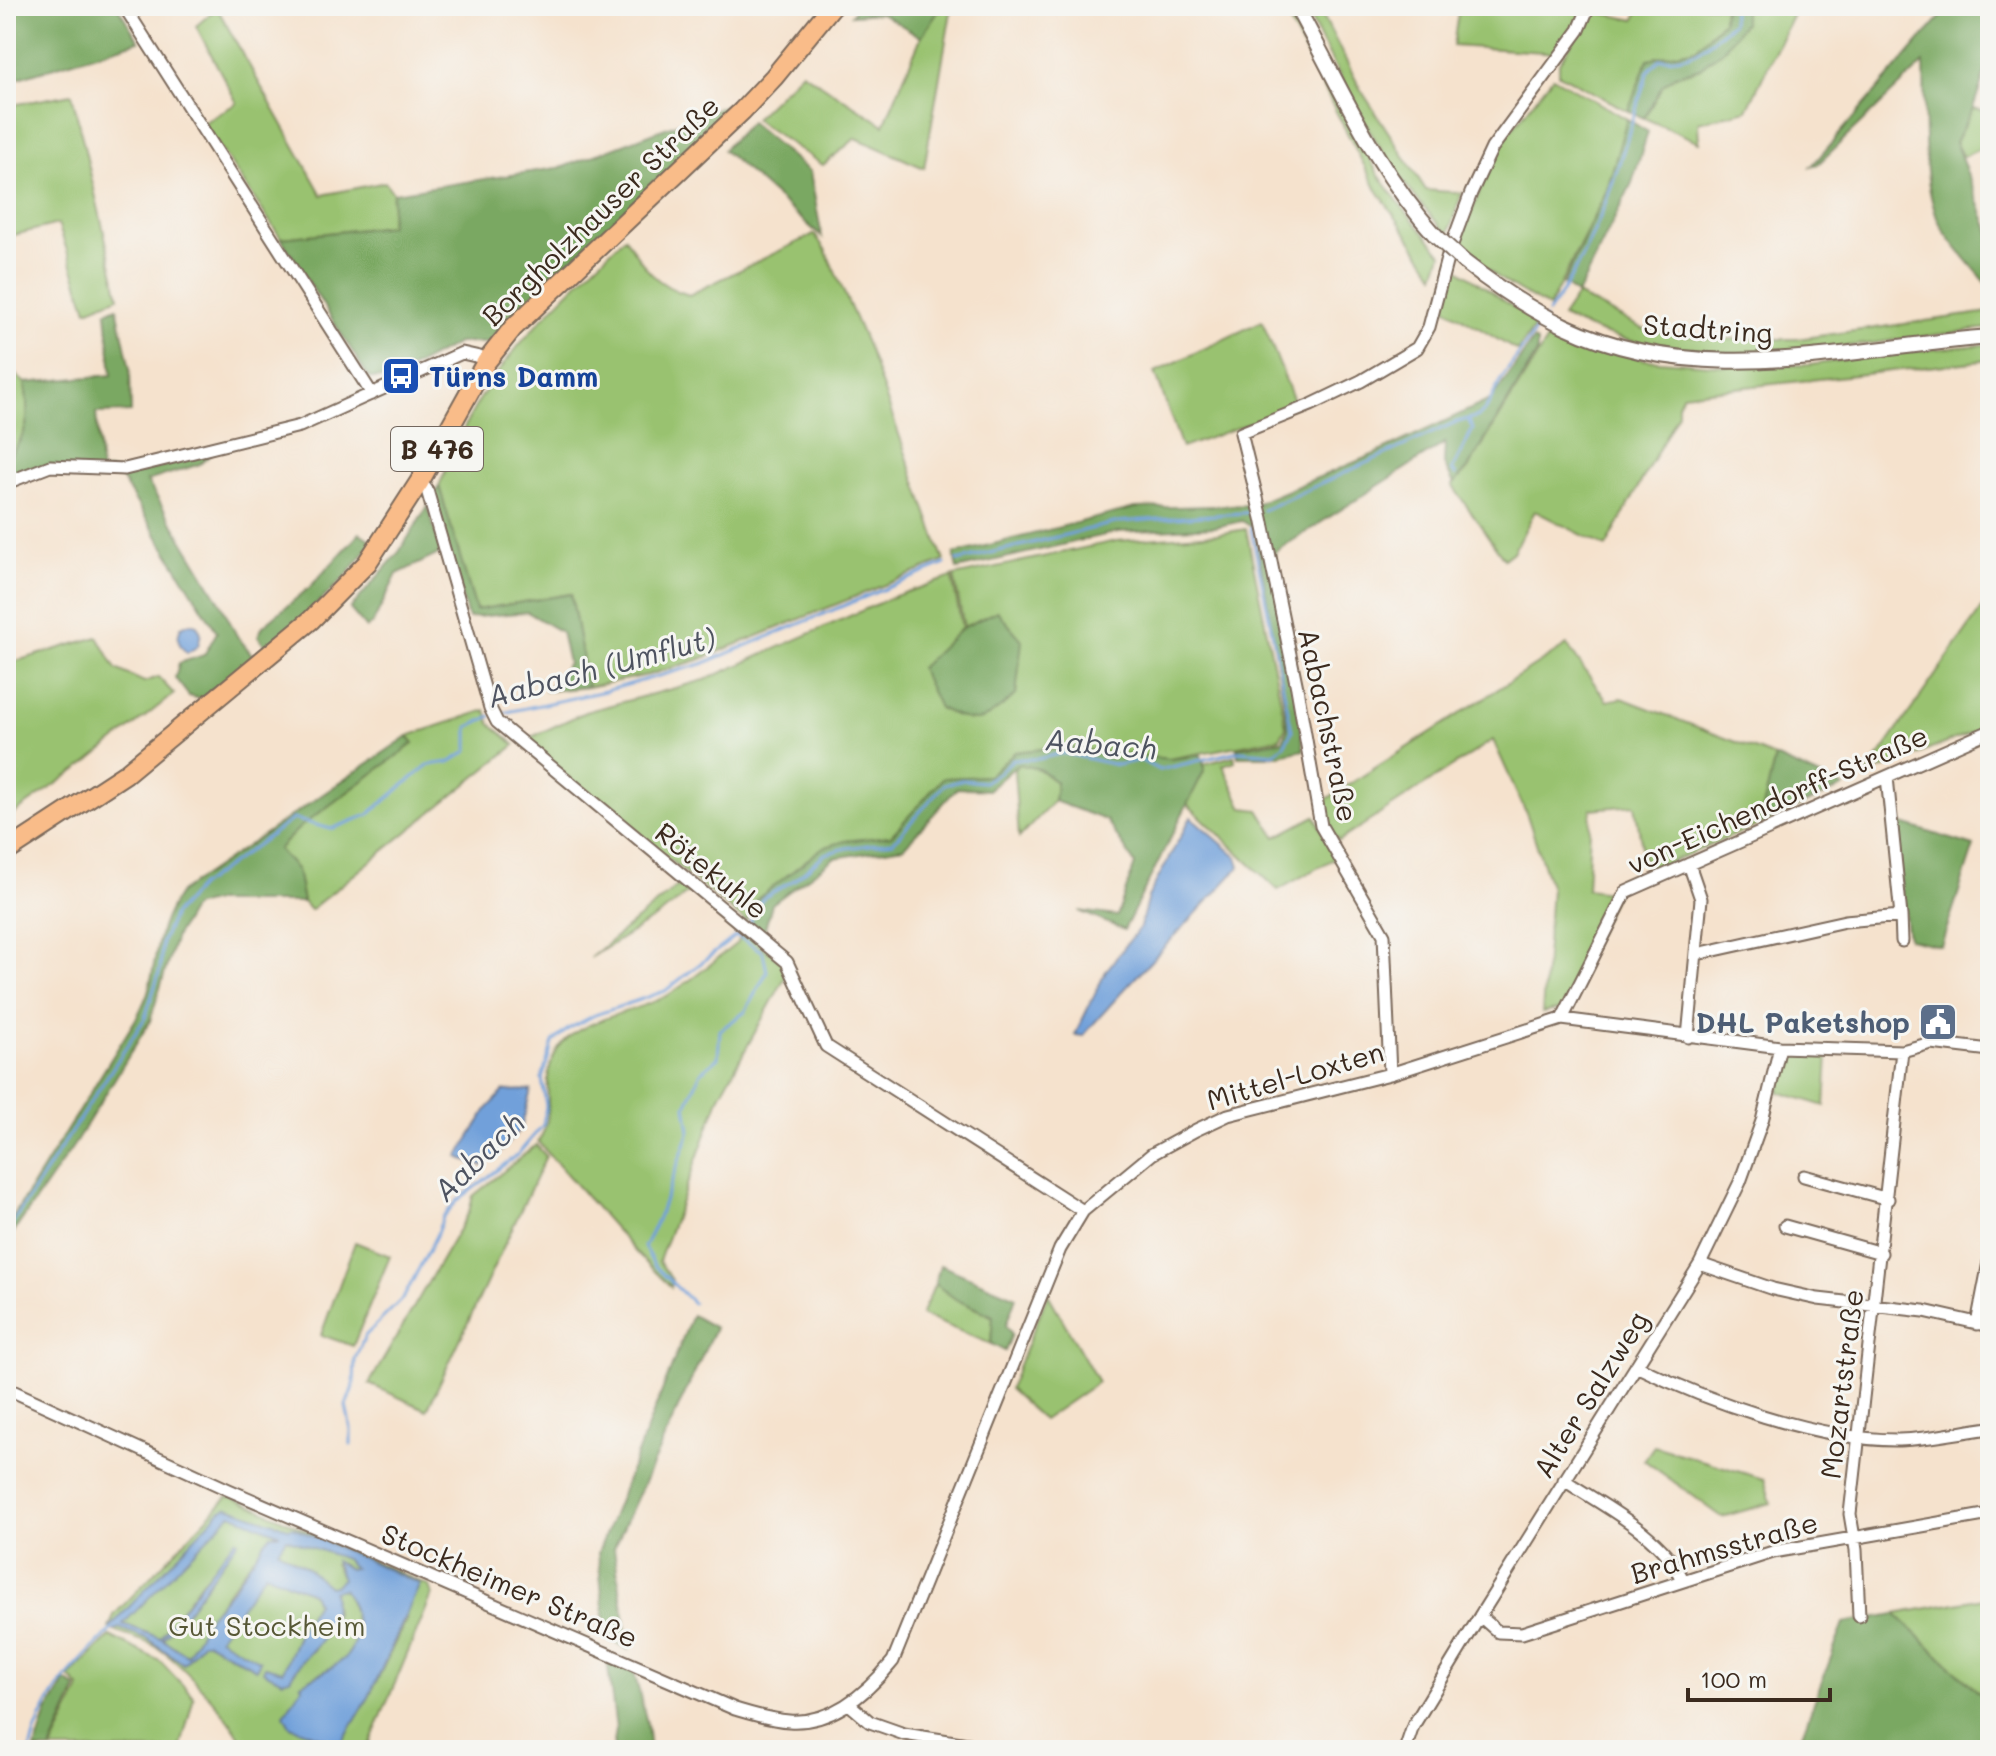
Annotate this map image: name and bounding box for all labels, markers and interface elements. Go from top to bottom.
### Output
street label: Borgholzhauser Straße [474,87,726,333]
street label: Stadtring [1642,306,1774,350]
bus stop icon: Türns Damm [380,355,422,397]
place label: Türns Damm [429,358,598,394]
road number: B 476 [391,427,483,471]
water label: Aabach (Umflut) [483,616,719,716]
street label: Aabachstraße [1291,625,1367,825]
street label: von-Eichendorff-Straße [1621,716,1933,882]
water label: Aabach [1044,718,1158,768]
street label: Rötekuhle [648,814,776,926]
public building icon: DHL Paketshop [1917,1001,1959,1043]
place label: DHL Paketshop [1696,1004,1910,1040]
street label: Mittel-Loxten [1202,1033,1388,1117]
water label: Aabach [424,1103,532,1209]
street label: Mozartstraße [1812,1287,1870,1481]
street label: Alter Salzweg [1524,1304,1656,1484]
street label: Brahmsstraße [1626,1503,1822,1591]
street label: Stockheimer Straße [376,1515,644,1655]
park label: Gut Stockheim [168,1607,366,1643]
scale bar [1688,1652,1830,1702]
text: 100 m [1700,1663,1767,1694]

